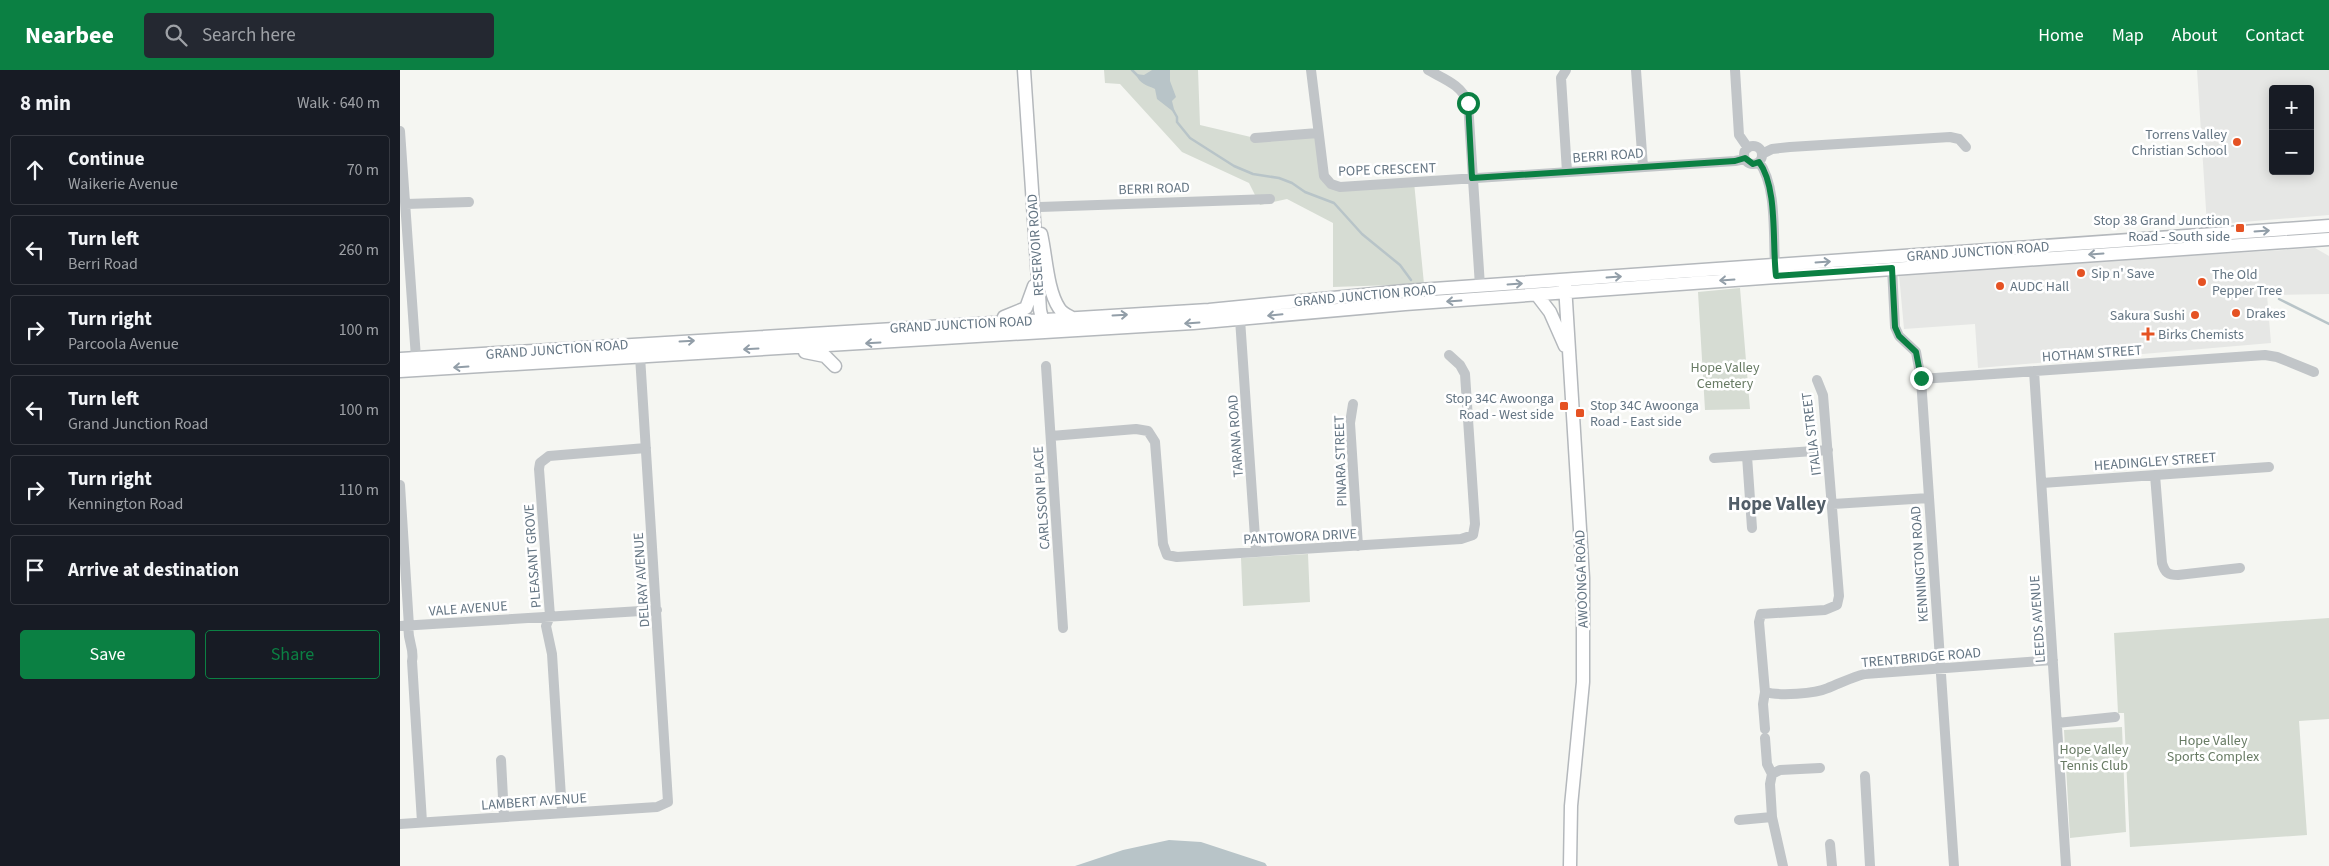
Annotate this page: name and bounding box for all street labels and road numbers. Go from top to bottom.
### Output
street label: BERRI ROAD [1572,144,1644,168]
street label: POPE CRESCENT [1338,158,1437,182]
street label: BERRI ROAD [1118,178,1190,200]
street label: RESERVOIR ROAD [1022,193,1050,297]
street label: GRAND JUNCTION ROAD [1906,237,2050,267]
street label: GRAND JUNCTION ROAD [1293,280,1437,312]
street label: GRAND JUNCTION ROAD [889,311,1033,339]
street label: GRAND JUNCTION ROAD [485,335,629,365]
street label: HOTHAM STREET [2041,340,2143,367]
street label: ITALIA STREET [1797,390,1827,477]
street label: TARANA ROAD [1223,394,1249,478]
street label: PINARA STREET [1329,414,1353,507]
street label: CARLSSON PLACE [1028,446,1056,550]
street label: HEADINGLEY STREET [2093,448,2217,476]
street label: PLEASANT GROVE [519,503,547,609]
street label: KENNINGTON ROAD [1906,505,1934,623]
street label: PANTOWORA DRIVE [1243,524,1357,550]
street label: AWOONGA ROAD [1570,529,1594,629]
street label: DELRAY AVENUE [629,532,655,628]
street label: LEEDS AVENUE [2025,574,2051,663]
street label: VALE AVENUE [428,596,508,622]
street label: TRENTBRIDGE ROAD [1860,643,1982,673]
street label: LAMBERT AVENUE [481,788,588,816]

